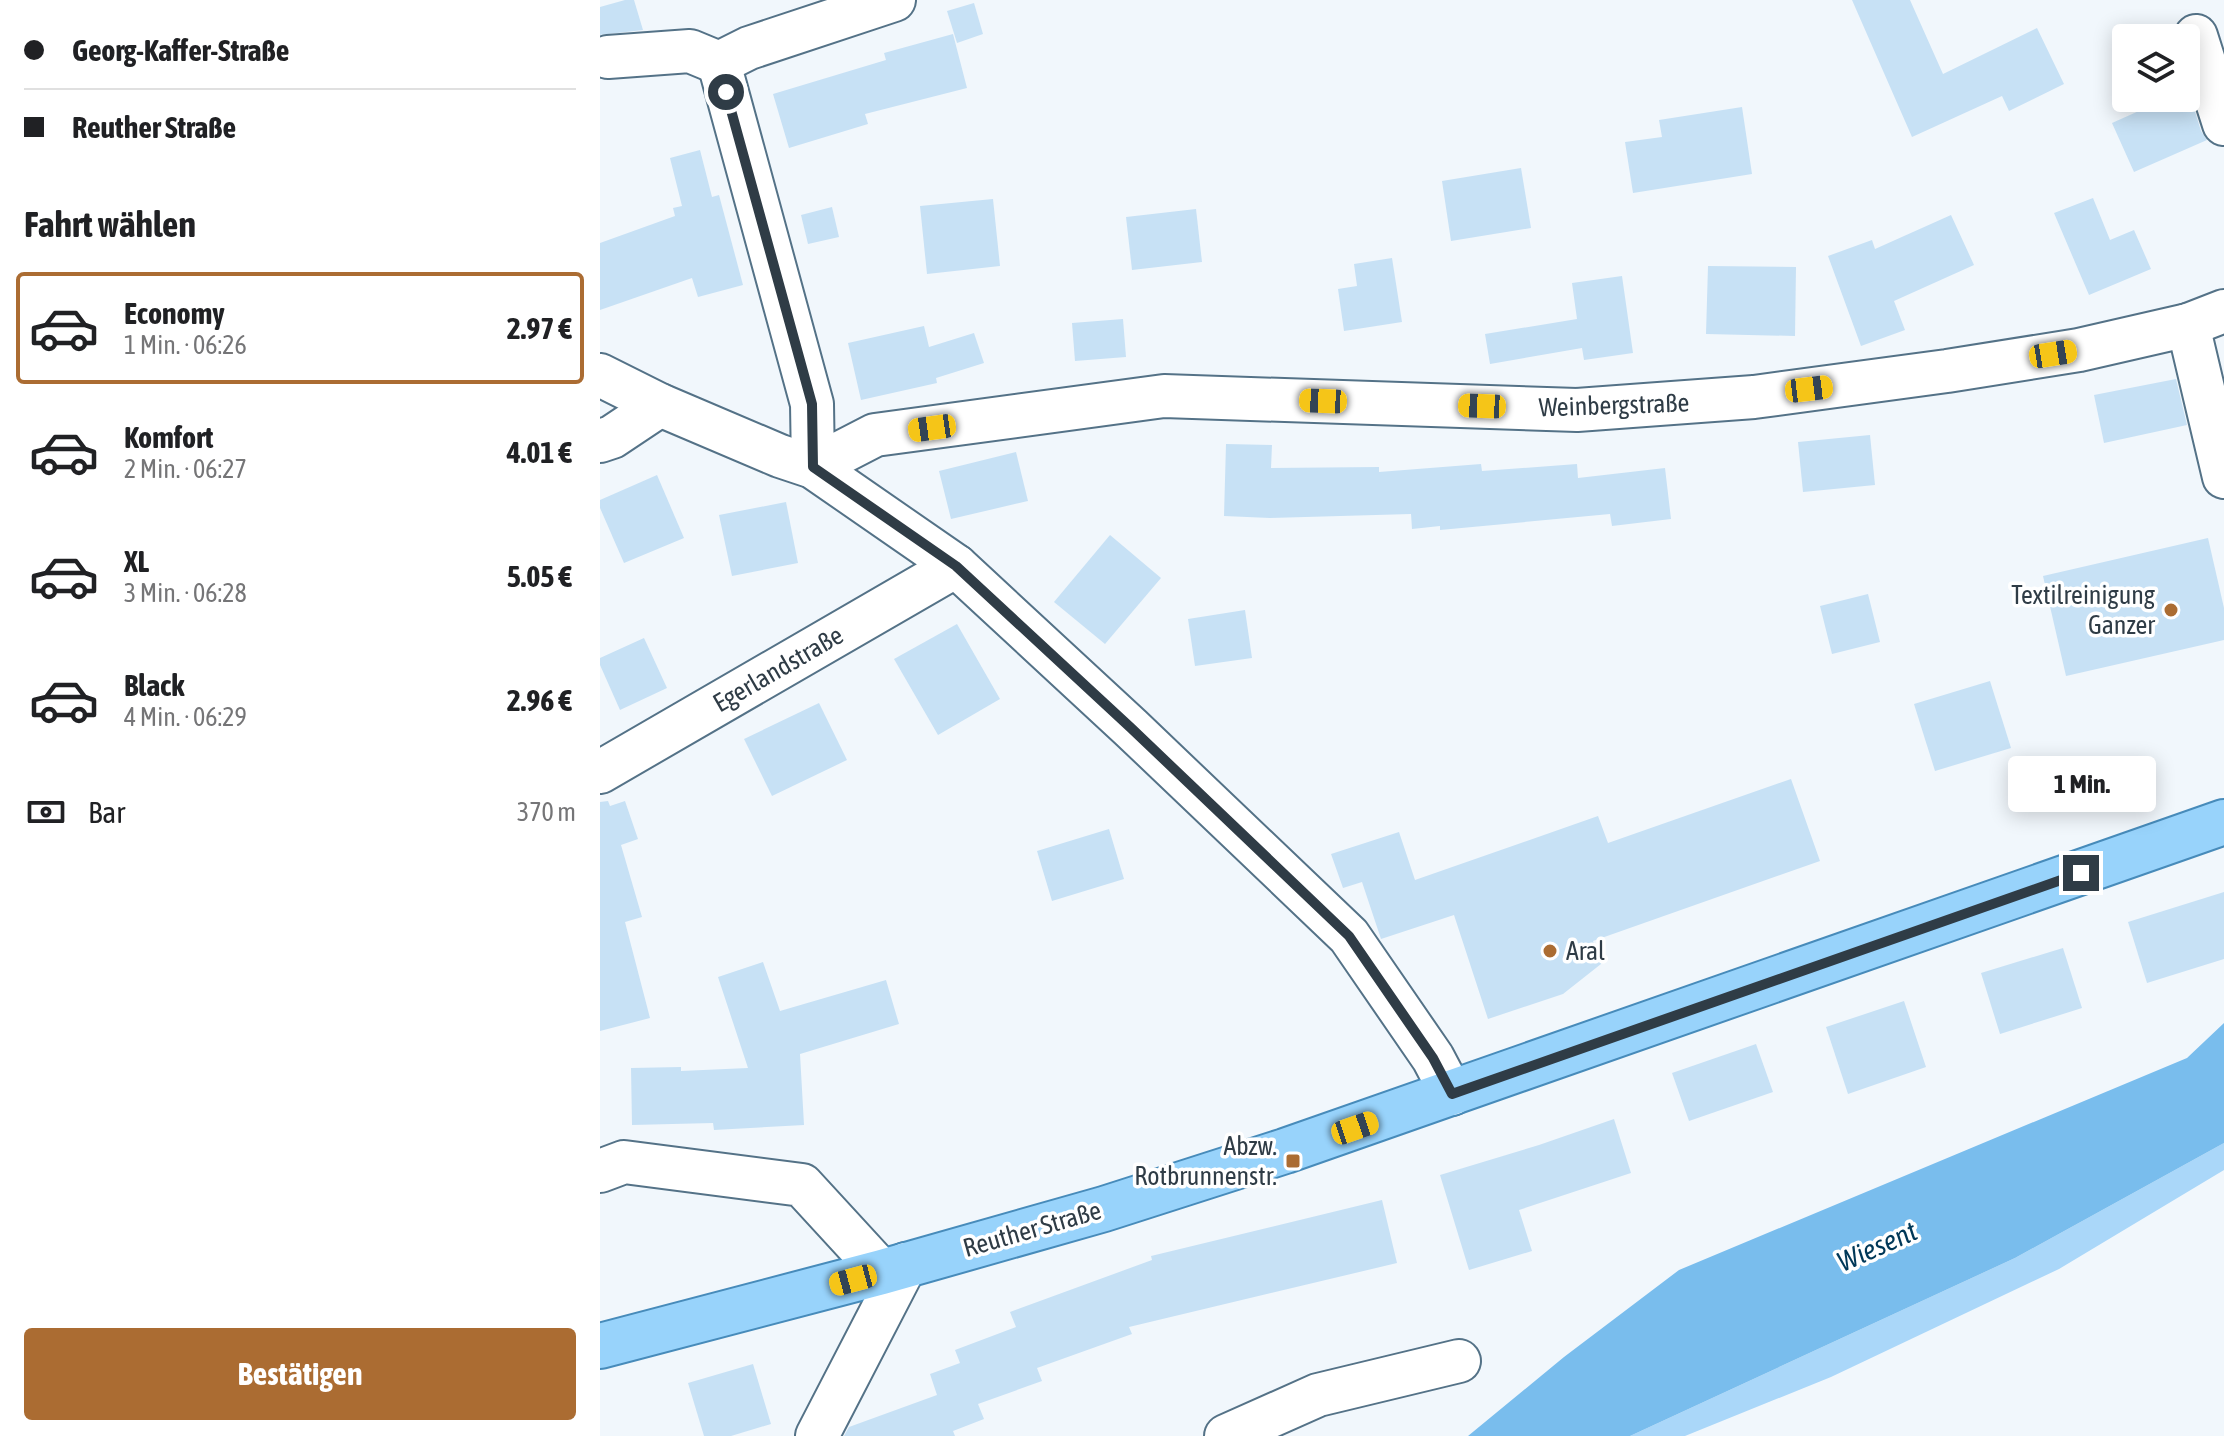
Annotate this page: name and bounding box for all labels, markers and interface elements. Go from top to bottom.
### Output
map controls [2112,24,2200,112]
button: layers [2112,24,2200,112]
text: Georg-Kaffer-Straße [72,33,289,67]
route start [708,74,744,110]
text: Reuther Straße [72,110,236,144]
text: Fahrt wählen [24,203,196,245]
icon: car [28,292,100,364]
text: Economy [124,296,225,330]
text: 2.97 € [507,311,572,345]
text: 1 Min. · 06:26 [124,330,247,360]
car [2027,338,2079,370]
car [1784,374,1834,404]
street label: Weinbergstraße [1538,387,1690,423]
car [1299,388,1347,414]
car [1458,393,1506,419]
car [907,413,957,443]
icon: car [28,416,100,488]
text: Komfort [124,420,213,454]
text: 4.01 € [507,435,572,469]
text: 2 Min. · 06:27 [124,454,247,484]
icon: car [28,540,100,612]
text: XL [124,544,149,578]
text: 5.05 € [507,559,572,593]
text: 3 Min. · 06:28 [124,578,247,608]
place label: Textilreinigung Ganzer [2011,580,2156,640]
marker: Textilreinigung Ganzer [2162,601,2180,619]
street label: Egerlandstraße [708,620,848,718]
icon: car [28,664,100,736]
text: Black [124,668,184,702]
text: 2.96 € [507,683,572,717]
text: 4 Min. · 06:29 [124,702,247,732]
callout: 1 Min. [2007,757,2155,813]
text: 1 Min. [2054,769,2110,799]
icon: cash [24,790,68,834]
text: Bar [88,795,125,829]
text: 370 m [517,797,576,827]
route end [2063,855,2099,891]
place label: Aral [1566,936,1605,966]
marker: Aral [1541,942,1559,960]
car [1328,1109,1382,1147]
place label: Abzw. Rotbrunnenstr. [1134,1131,1277,1191]
marker: Abzw. Rotbrunnenstr. [1284,1152,1302,1170]
street label: Reuther Straße [960,1195,1104,1263]
water label: Wiesent [1832,1214,1922,1278]
car [827,1262,879,1298]
button: Bestätigen [24,1328,576,1420]

